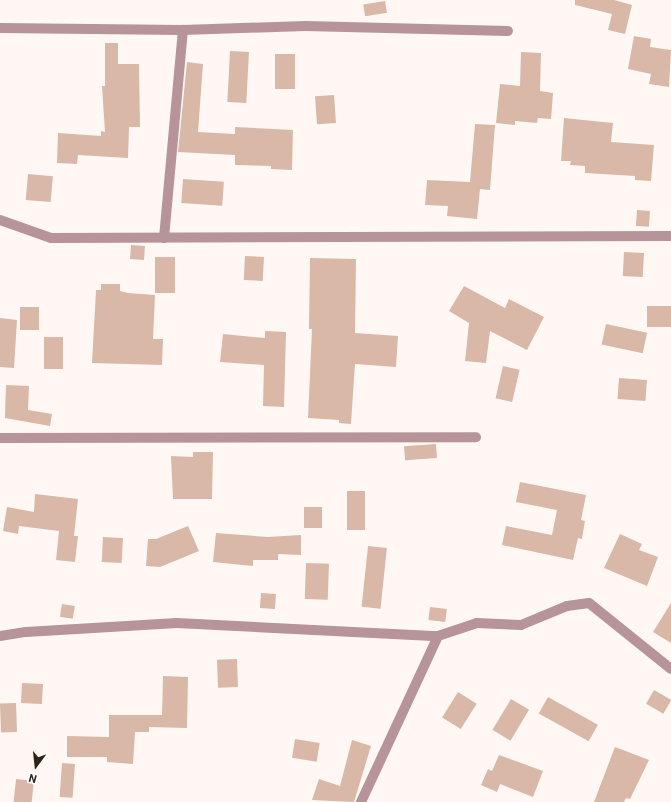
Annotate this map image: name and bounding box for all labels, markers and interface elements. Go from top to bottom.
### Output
north arrow [16,746,56,786]
text: N [27,771,38,785]

